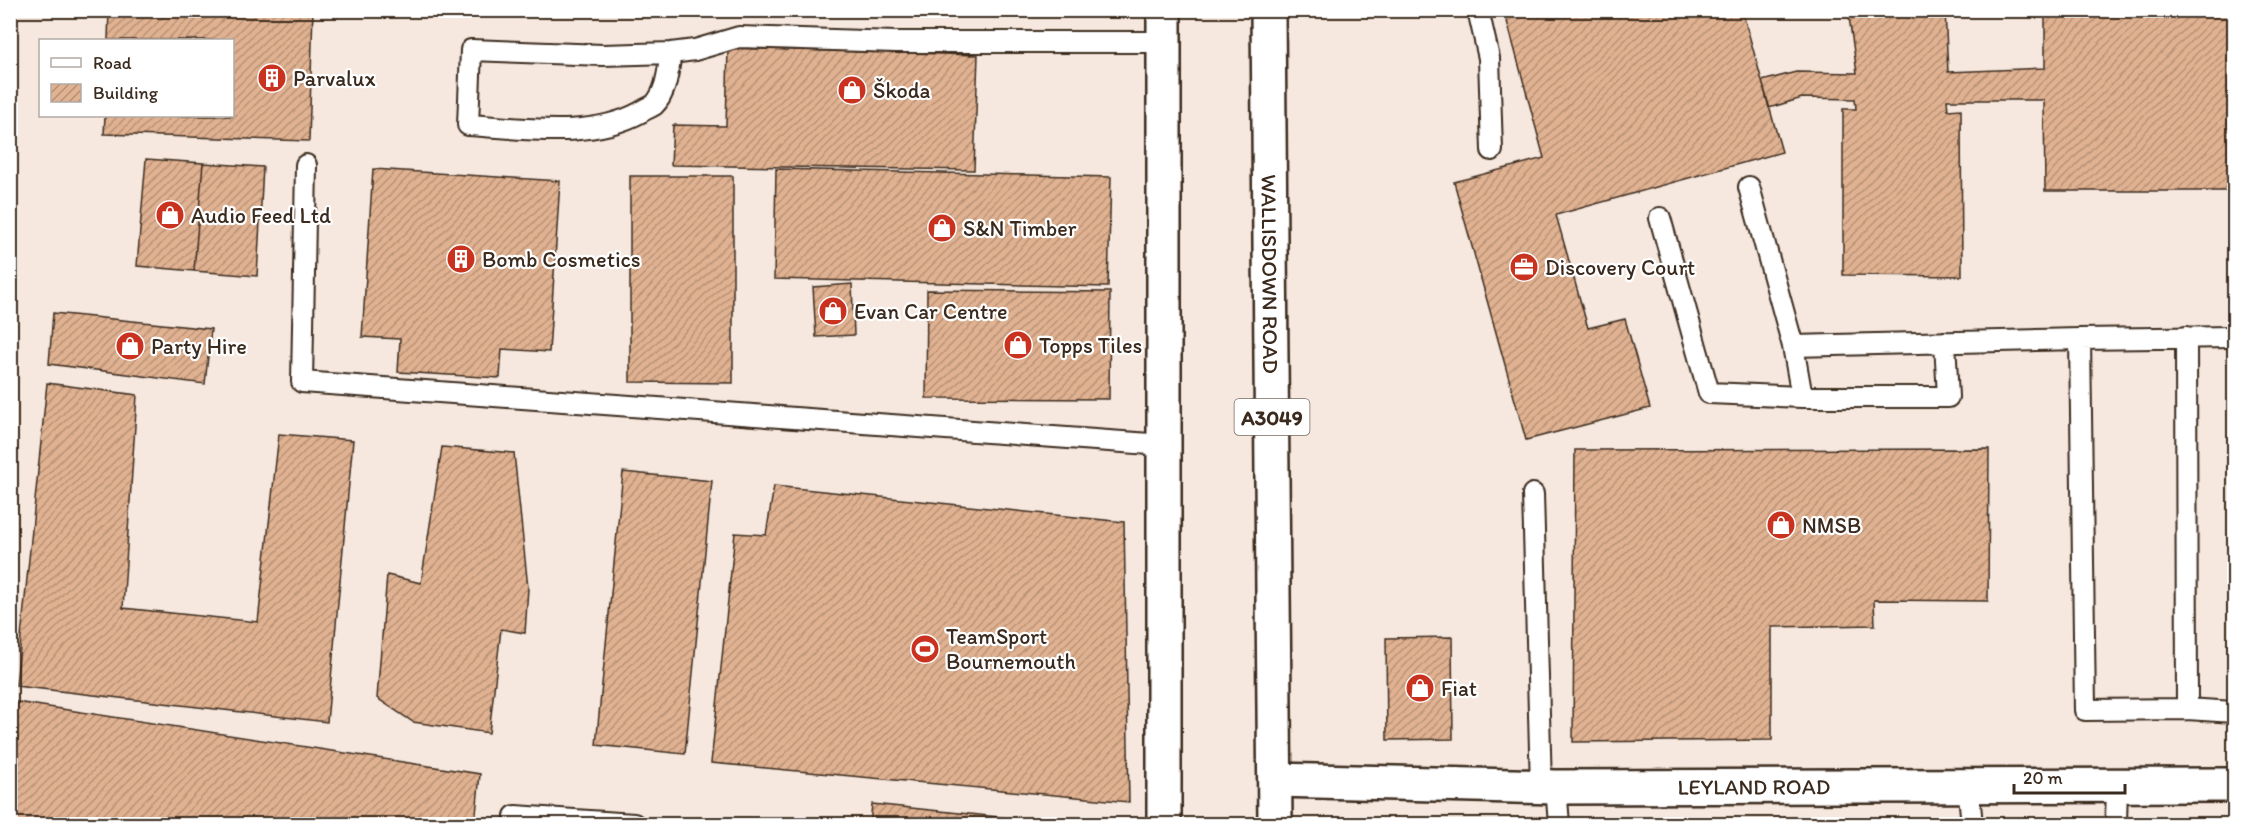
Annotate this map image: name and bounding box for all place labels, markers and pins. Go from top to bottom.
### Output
building icon: Parvalux [256,62,288,94]
place label: Parvalux [293,65,376,92]
shop icon: Škoda [836,74,868,106]
place label: Škoda [873,77,931,104]
shop icon: Audio Feed Ltd [154,199,186,231]
place label: Audio Feed Ltd [191,202,331,229]
shop icon: S&N Timber [926,212,958,244]
place label: S&N Timber [963,215,1077,242]
building icon: Bomb Cosmetics [445,243,477,275]
place label: Bomb Cosmetics [482,246,641,273]
office icon: Discovery Court [1508,251,1540,283]
place label: Discovery Court [1545,254,1695,281]
shop icon: Evan Car Centre [817,295,849,327]
place label: Evan Car Centre [854,298,1007,325]
shop icon: Topps Tiles [1002,329,1034,361]
shop icon: Party Hire [114,330,146,362]
place label: Topps Tiles [1039,332,1142,359]
place label: Party Hire [151,333,247,360]
shop icon: NMSB [1765,509,1797,541]
place label: NMSB [1802,512,1861,539]
place label: TeamSport Bournemouth [946,623,1076,675]
sports icon: TeamSport Bournemouth [909,633,941,665]
shop icon: Fiat [1404,672,1436,704]
place label: Fiat [1441,675,1477,702]

